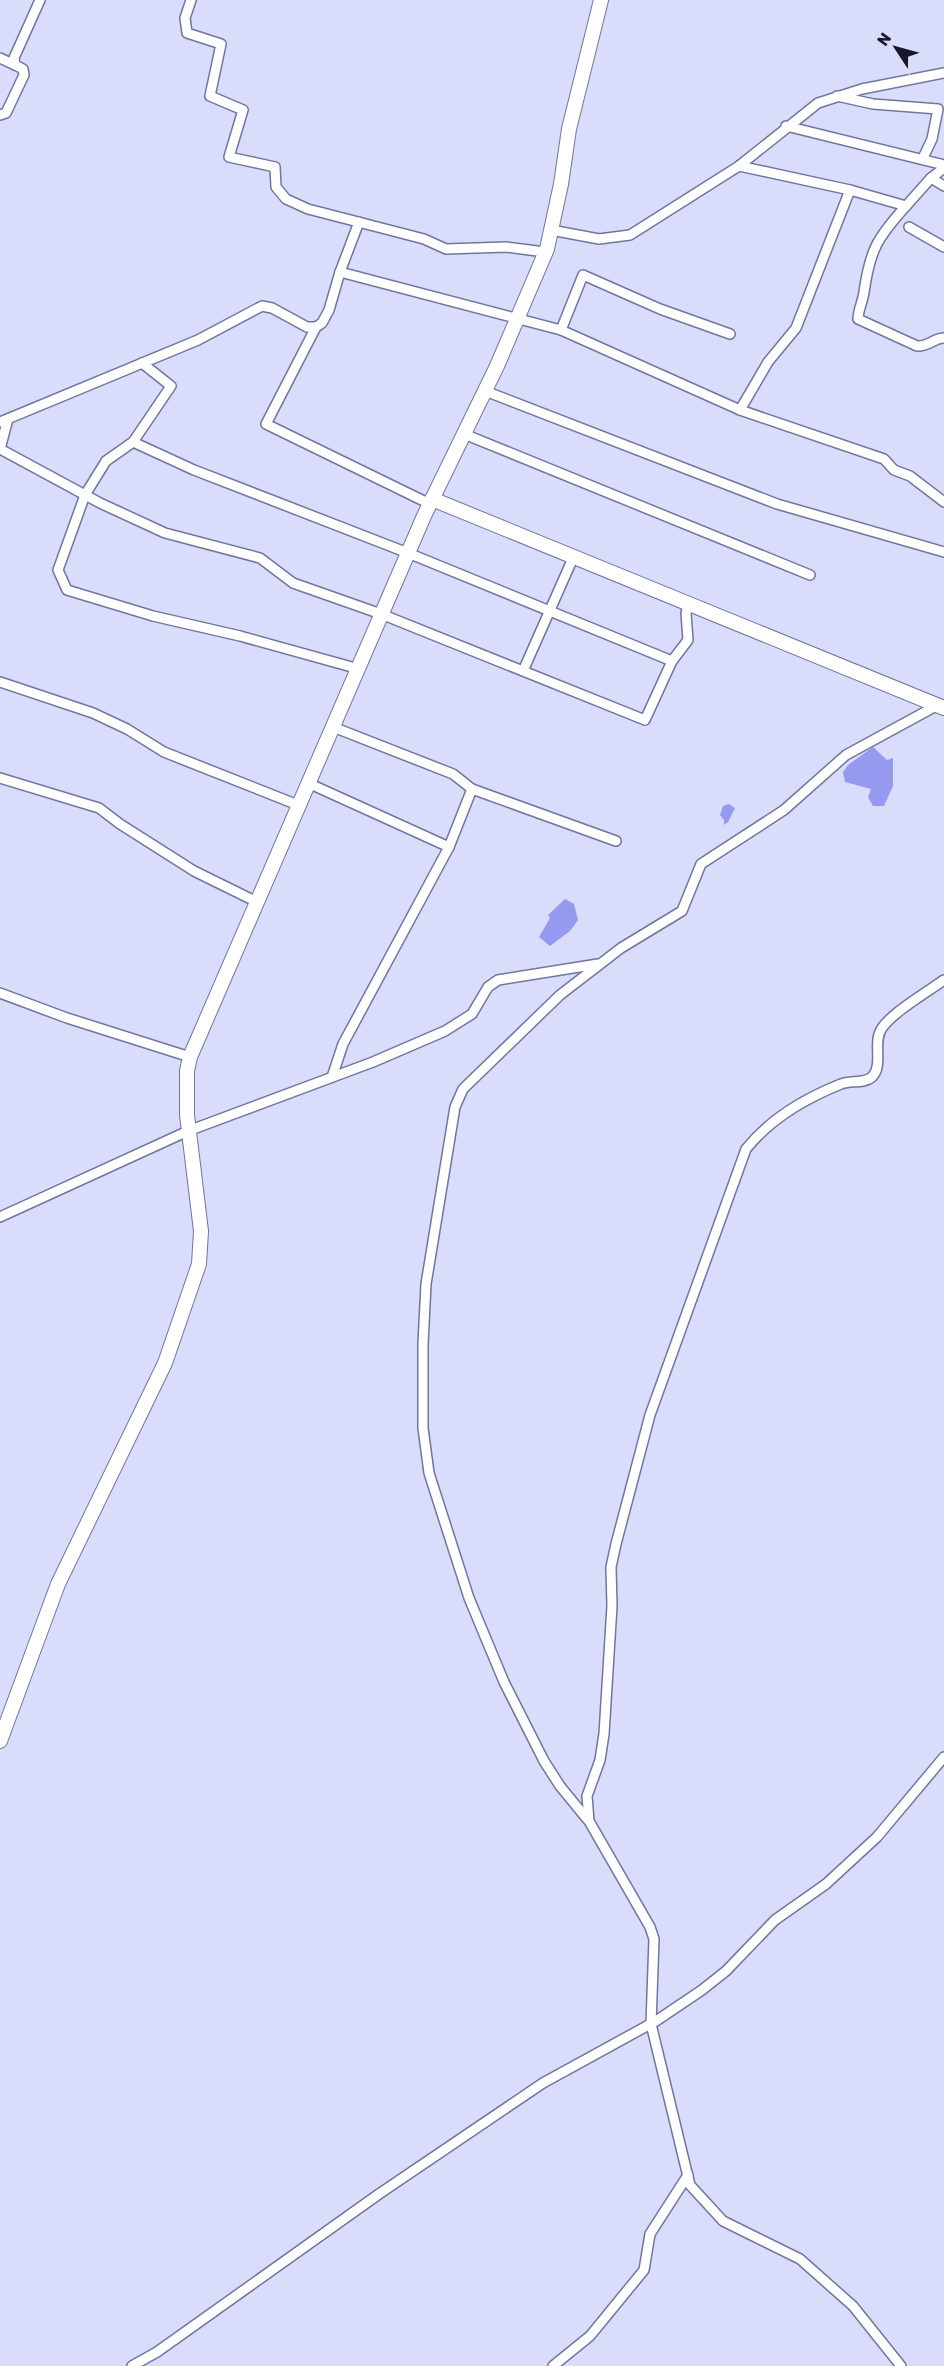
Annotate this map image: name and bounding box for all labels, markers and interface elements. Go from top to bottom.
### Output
north arrow [866,18,926,78]
text: N [873,29,895,50]

